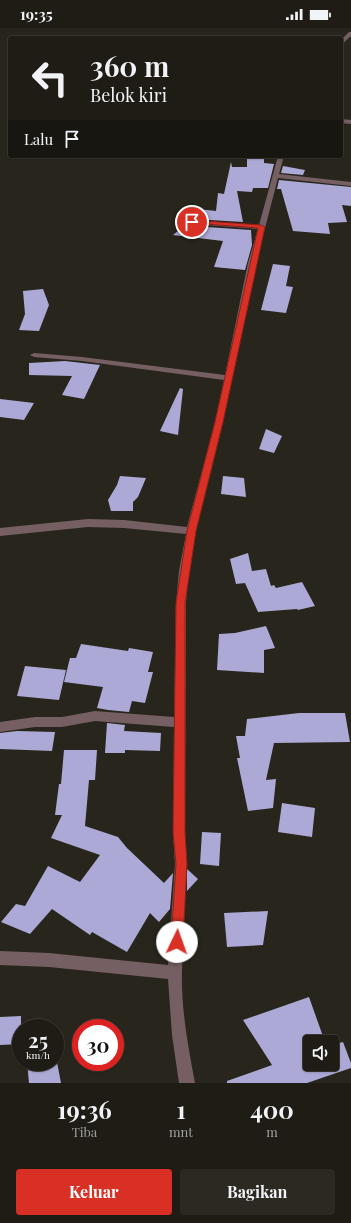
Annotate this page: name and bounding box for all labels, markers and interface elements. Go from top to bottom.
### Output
text: 19:35 [20,4,53,24]
text: 360 m [90,47,169,84]
icon: left [24,52,76,104]
text: Belok kiri [90,83,167,107]
icon: arrive [61,128,83,150]
text: Lalu [24,129,53,149]
pin [175,205,209,239]
icon: arrive [181,211,203,233]
position arrow [156,921,198,963]
speed limit sign: 30 [72,1019,124,1071]
text: 25 [28,1026,48,1053]
map controls [303,1035,339,1071]
button: sound [303,1035,339,1071]
text: km/h [26,1048,50,1062]
text: 19:36 [57,1093,112,1125]
text: 1 [176,1093,186,1125]
text: 400 [250,1093,294,1125]
text: Tiba [72,1123,97,1140]
text: mnt [169,1123,193,1140]
text: m [266,1123,278,1140]
button: Keluar [16,1169,172,1215]
button: Bagikan [180,1169,335,1215]

